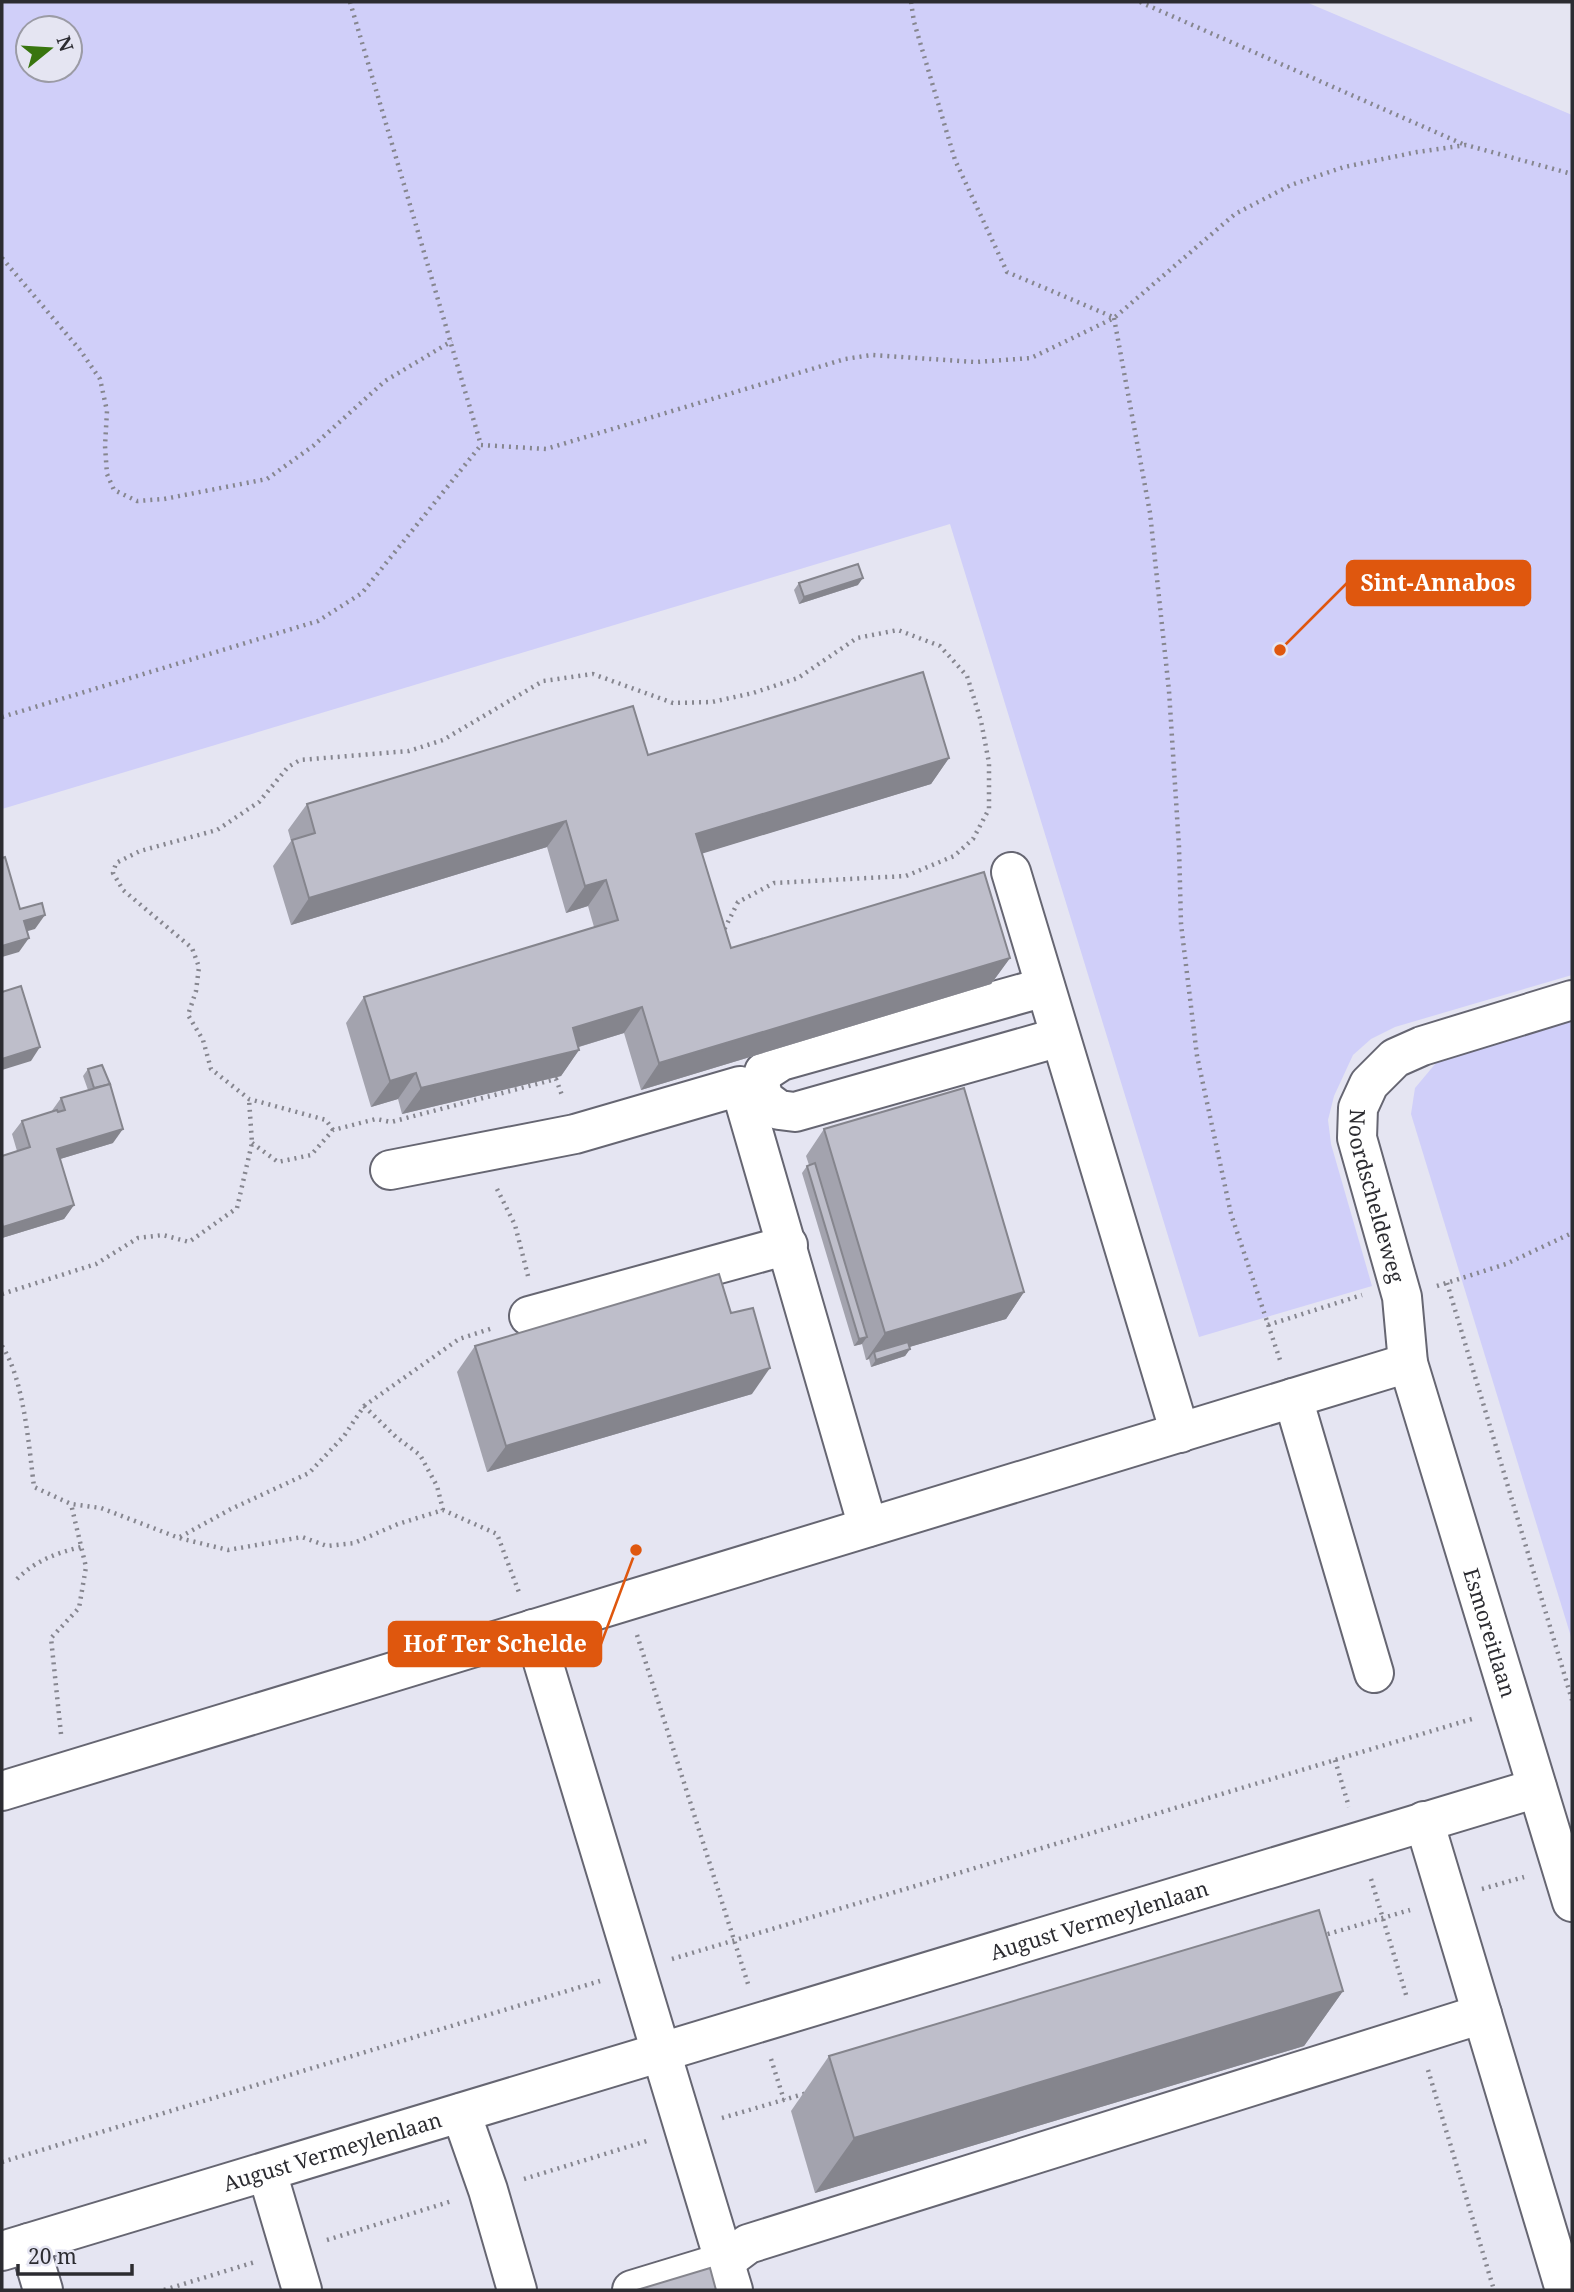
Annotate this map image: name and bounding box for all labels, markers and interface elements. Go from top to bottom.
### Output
north arrow [14,14,84,84]
text: N [50,33,80,55]
callout: Sint-Annabos [1347,561,1530,605]
text: Sint-Annabos [1360,566,1516,598]
street label: Noordscheldeweg [1343,1108,1411,1287]
street label: Esmoreitlaan [1457,1565,1523,1701]
callout: Hof Ter Schelde [389,1622,601,1666]
text: Hof Ter Schelde [403,1627,587,1659]
street label: August Vermeylenlaan [987,1874,1212,1966]
street label: August Vermeylenlaan [220,2105,445,2198]
scale bar [18,2232,131,2276]
text: 20 m [28,2242,77,2270]

